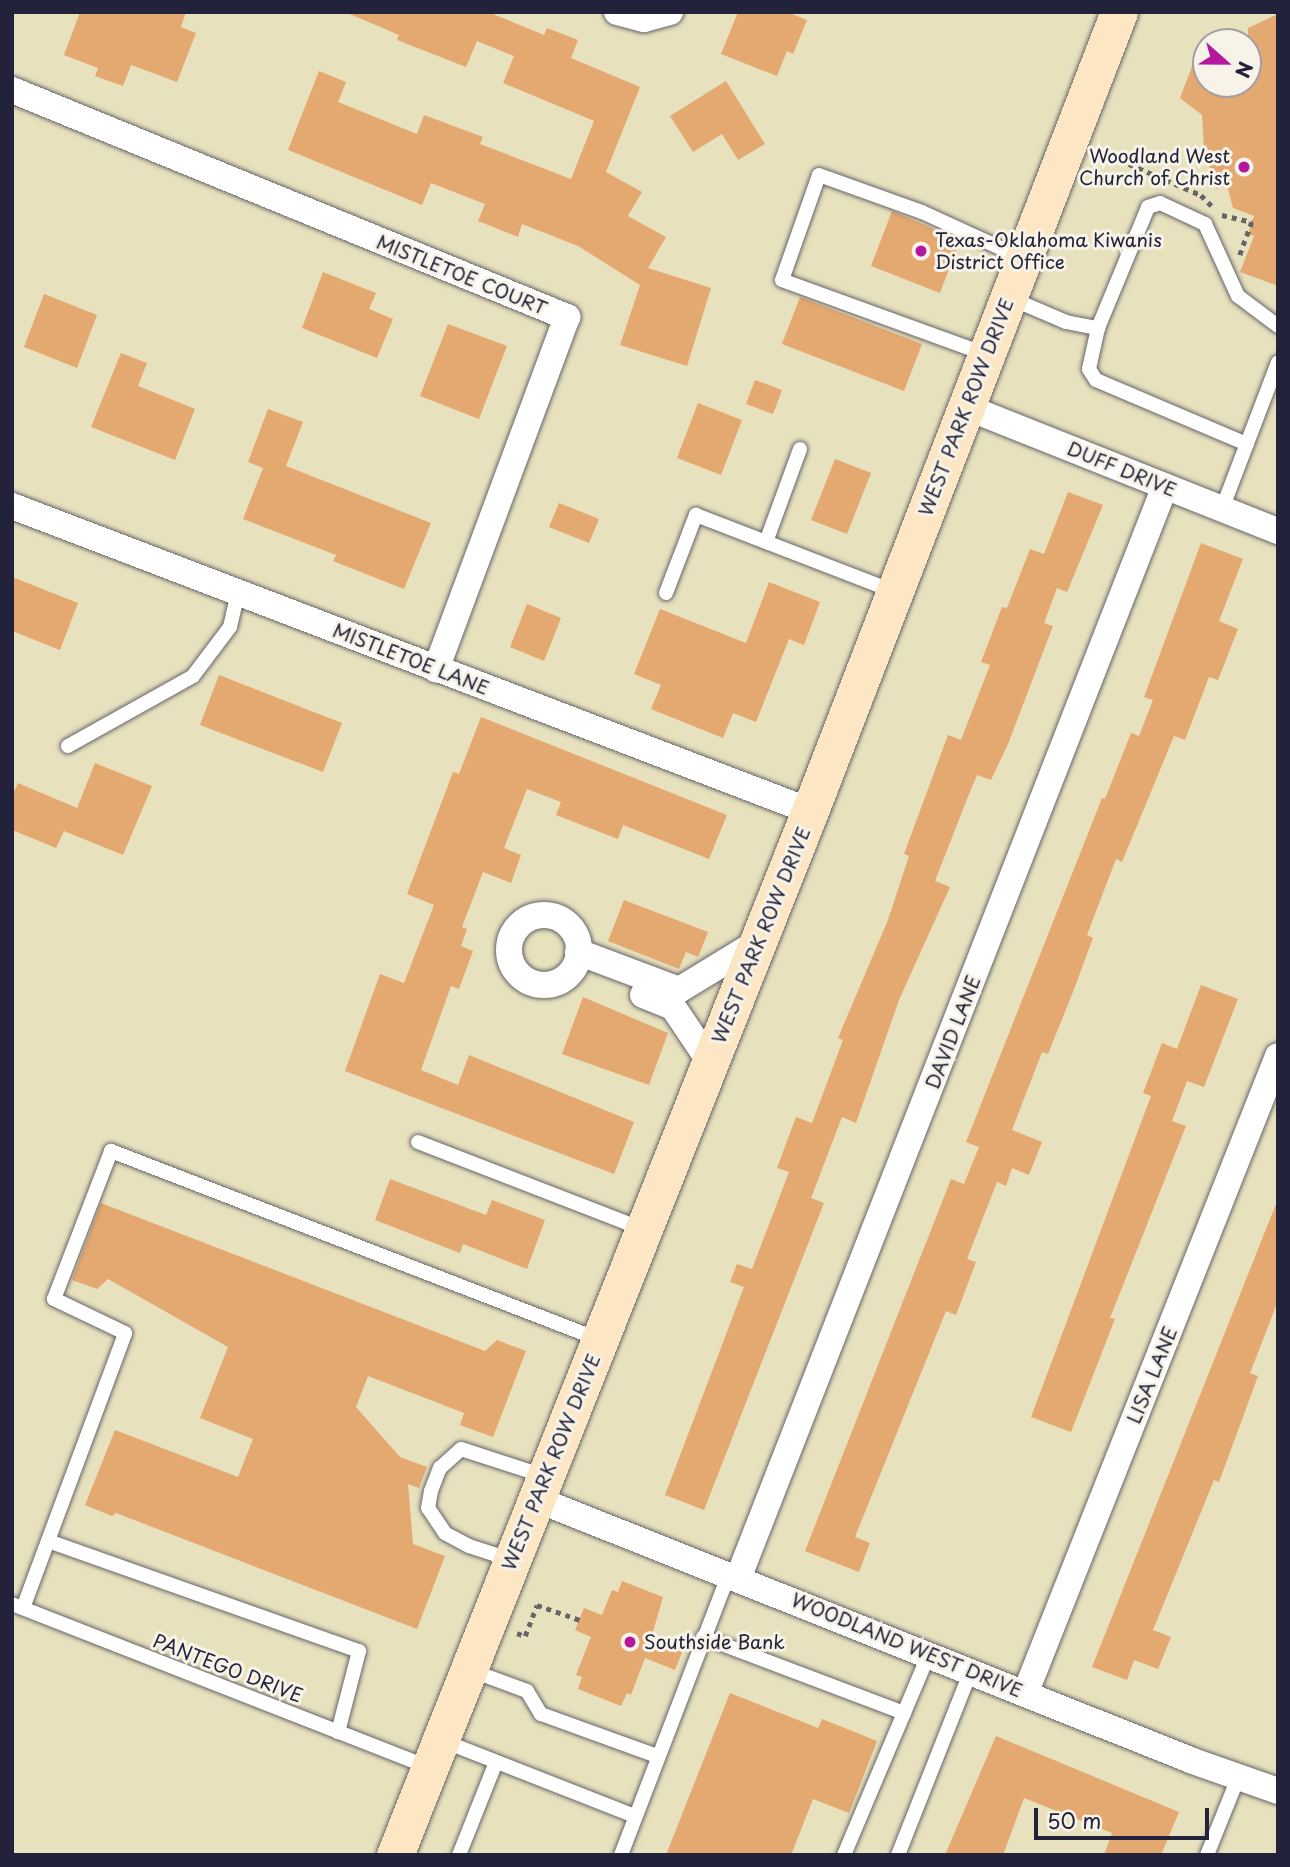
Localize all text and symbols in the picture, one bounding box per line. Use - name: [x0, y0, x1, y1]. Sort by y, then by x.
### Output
- north arrow: [1192, 28, 1262, 98]
- text: N: [1229, 58, 1261, 82]
- place label: Woodland West Church of Christ: [1079, 145, 1230, 189]
- marker: Woodland West Church of Christ: [1236, 159, 1252, 175]
- place label: Texas-Oklahoma Kiwanis District Office: [935, 229, 1162, 273]
- street label: MISTLETOE COURT: [373, 230, 551, 320]
- marker: Texas-Oklahoma Kiwanis District Office: [913, 243, 929, 259]
- street label: WEST PARK ROW DRIVE: [914, 294, 1018, 520]
- street label: DUFF DRIVE: [1064, 437, 1180, 501]
- street label: MISTLETOE LANE: [330, 619, 492, 699]
- street label: WEST PARK ROW DRIVE: [707, 823, 815, 1047]
- street label: DAVID LANE: [921, 972, 985, 1092]
- street label: LISA LANE: [1123, 1325, 1181, 1425]
- street label: WEST PARK ROW DRIVE: [497, 1350, 605, 1574]
- street label: WOODLAND WEST DRIVE: [789, 1589, 1025, 1701]
- street label: PANTEGO DRIVE: [149, 1629, 307, 1707]
- place label: Southside Bank: [644, 1631, 785, 1653]
- marker: Southside Bank: [622, 1634, 638, 1650]
- scale bar: [1038, 1794, 1213, 1838]
- text: 50 m: [1047, 1804, 1101, 1836]

